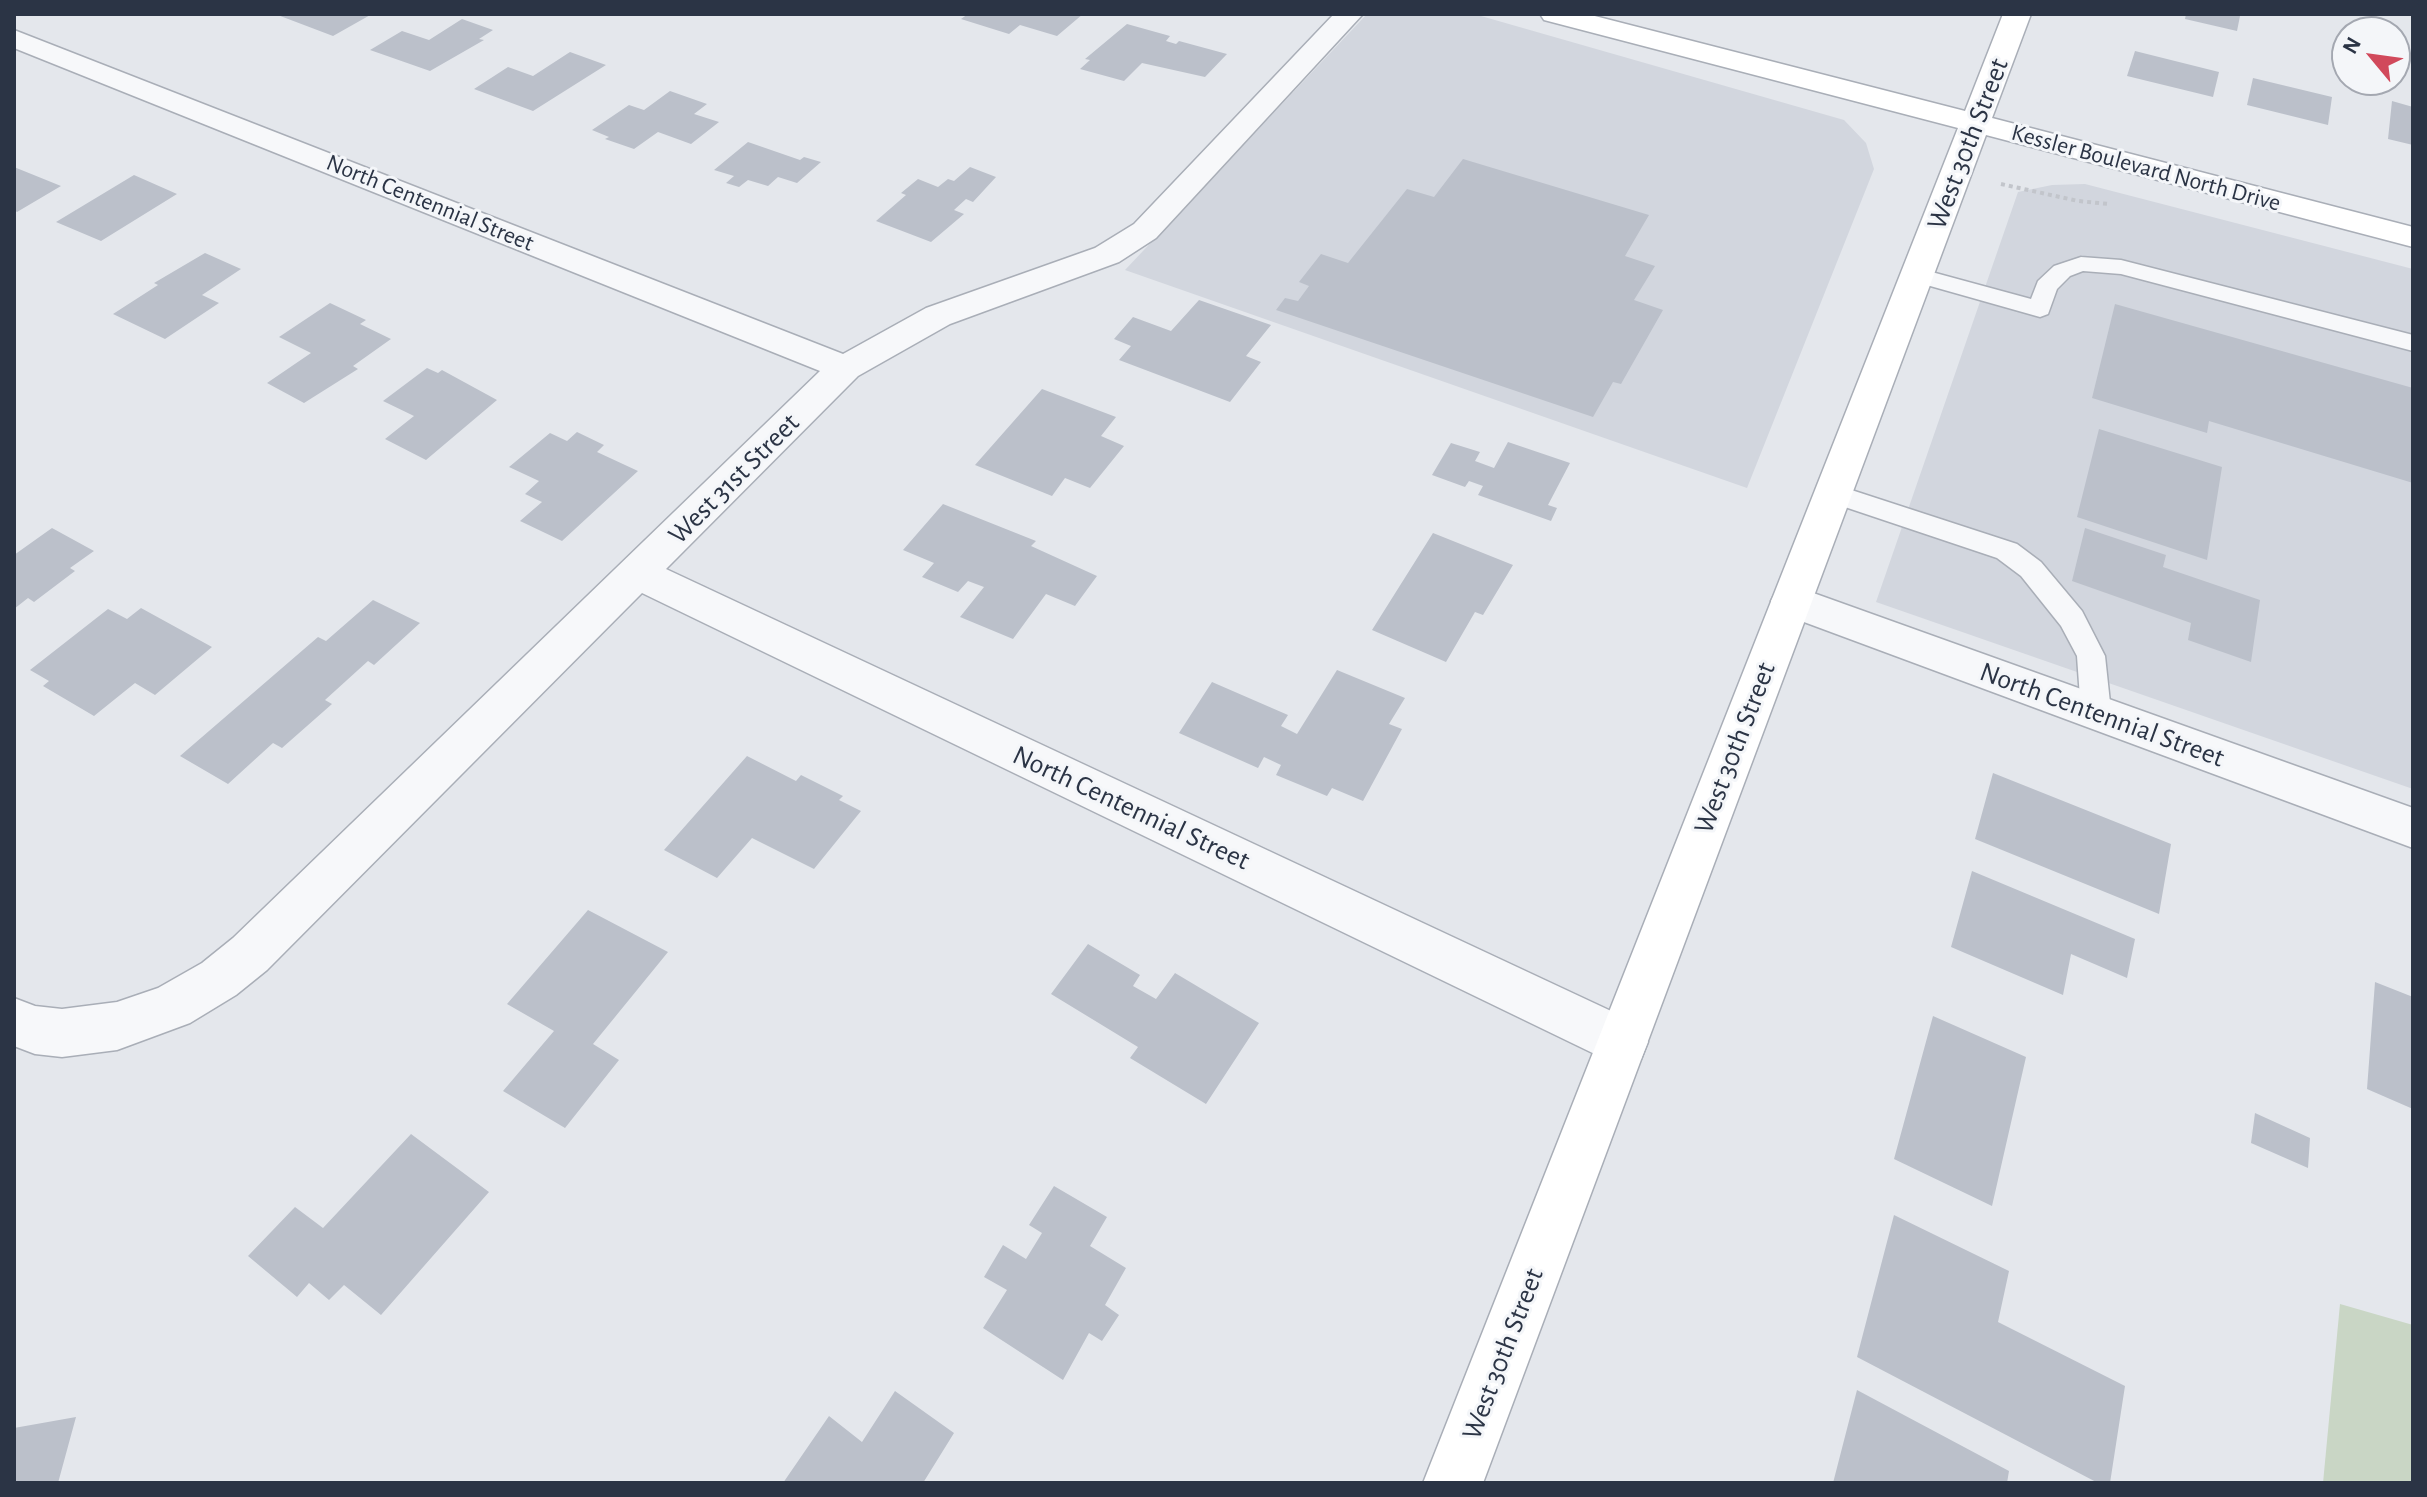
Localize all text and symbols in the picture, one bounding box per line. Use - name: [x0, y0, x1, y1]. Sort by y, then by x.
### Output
- north arrow: [2331, 16, 2411, 96]
- text: N: [2338, 33, 2365, 57]
- street label: West 30th Street: [1920, 54, 2016, 234]
- street label: Kessler Boulevard North Drive: [2008, 118, 2284, 218]
- street label: North Centennial Street: [322, 148, 538, 258]
- street label: West 31st Street: [661, 406, 807, 552]
- street label: North Centennial Street: [1975, 655, 2229, 775]
- street label: West 30th Street: [1687, 658, 1783, 838]
- street label: North Centennial Street: [1007, 738, 1255, 878]
- street label: West 30th Street: [1455, 1264, 1551, 1444]

